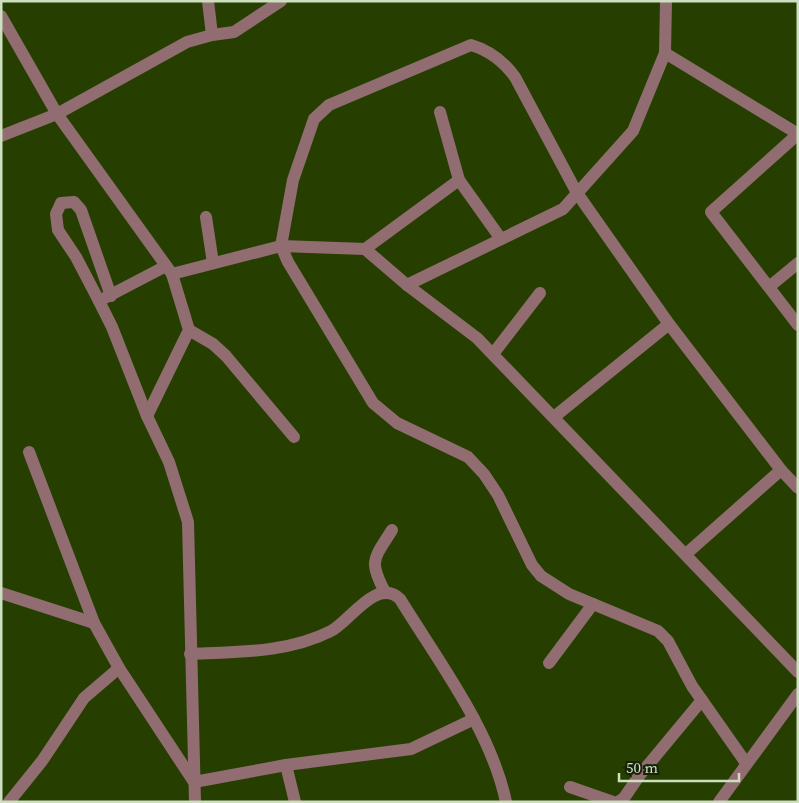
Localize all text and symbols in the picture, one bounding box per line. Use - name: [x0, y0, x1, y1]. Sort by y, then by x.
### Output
- scale bar: [619, 750, 739, 782]
- text: 50 m: [626, 757, 658, 778]

